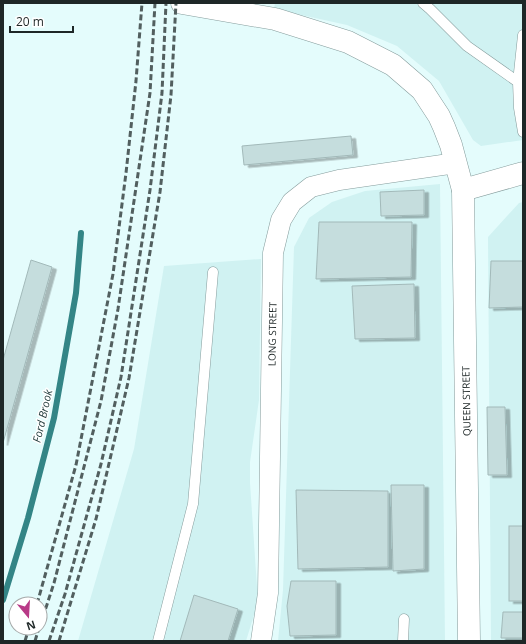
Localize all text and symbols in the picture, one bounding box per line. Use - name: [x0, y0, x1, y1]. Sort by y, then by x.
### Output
- scale bar: [10, 8, 73, 34]
- text: 20 m: [16, 13, 44, 30]
- street label: LONG STREET: [264, 301, 280, 366]
- street label: QUEEN STREET: [458, 365, 474, 436]
- water label: Ford Brook: [29, 388, 55, 444]
- north arrow: [8, 596, 48, 636]
- text: N: [25, 617, 38, 635]

